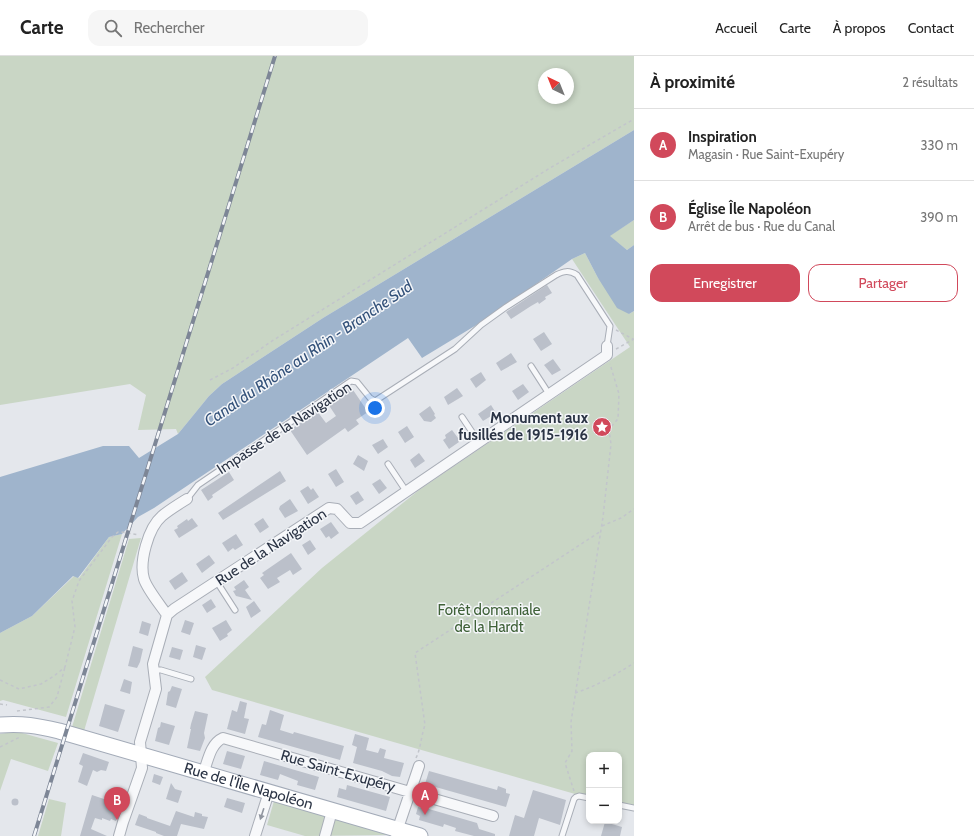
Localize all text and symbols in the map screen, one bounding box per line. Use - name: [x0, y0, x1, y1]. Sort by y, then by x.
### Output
- search box: [88, 10, 368, 46]
- text: Carte: [20, 16, 64, 39]
- icon: search: [102, 17, 124, 39]
- text: Rechercher: [134, 19, 205, 37]
- text: Accueil: [715, 19, 757, 37]
- text: Carte: [779, 19, 811, 37]
- text: À propos: [833, 19, 886, 37]
- text: Contact: [908, 19, 954, 37]
- north arrow: [538, 68, 574, 104]
- text: À proximité: [650, 72, 735, 92]
- text: 2 résultats: [902, 74, 958, 90]
- text: Inspiration: [688, 128, 757, 146]
- text: A: [659, 137, 667, 153]
- text: 330 m: [921, 137, 958, 153]
- text: Magasin · Rue Saint-Exupéry: [688, 146, 844, 162]
- text: Église Île Napoléon: [688, 200, 811, 218]
- text: B: [659, 209, 667, 225]
- text: 390 m: [920, 209, 958, 225]
- text: Arrêt de bus · Rue du Canal: [688, 218, 835, 234]
- button: Enregistrer: [650, 264, 800, 302]
- button: Partager: [808, 264, 958, 302]
- water label: Canal du Rhône au Rhin - Branche Sud: [201, 276, 417, 430]
- street label: Impasse de la Navigation: [213, 378, 355, 478]
- your location: [365, 398, 385, 418]
- place label: Monument aux fusillés de 1915-1916: [458, 409, 589, 444]
- place icon: Monument aux fusillés de 1915-1916: [591, 416, 613, 438]
- street label: Rue de la Navigation: [212, 504, 330, 590]
- park label: Forêt domaniale de la Hardt: [438, 601, 541, 636]
- street label: Rue Saint-Exupéry: [279, 746, 398, 796]
- map controls: [586, 752, 622, 824]
- button: +: [586, 752, 622, 788]
- street label: Rue de l'Île Napoléon: [182, 759, 315, 813]
- pin: A: [412, 782, 438, 815]
- pin: B: [104, 787, 130, 820]
- button: −: [586, 788, 622, 824]
- one-way arrow: [259, 809, 265, 821]

